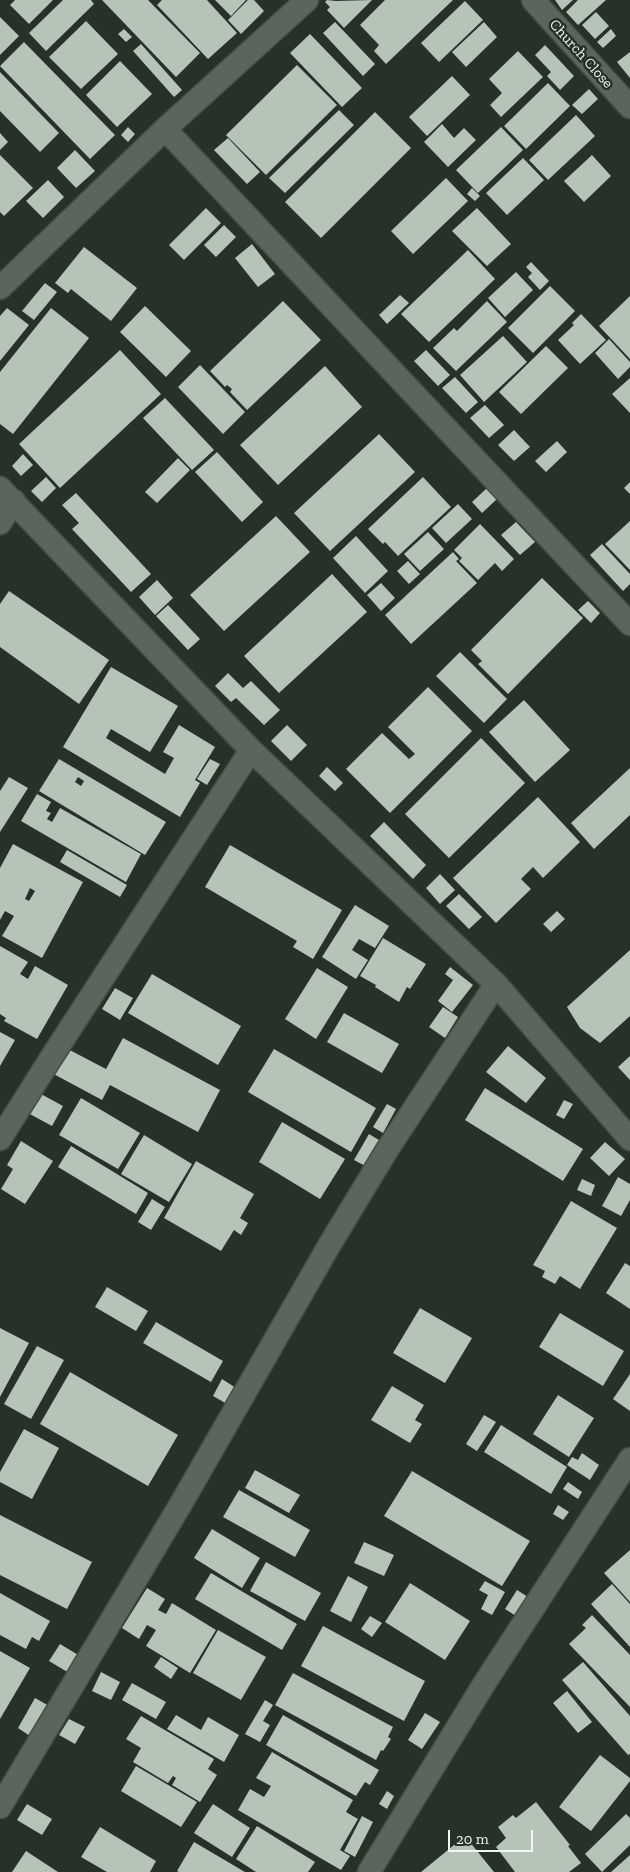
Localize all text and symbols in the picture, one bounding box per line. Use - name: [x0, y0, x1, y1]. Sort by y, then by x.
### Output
- street label: Church Close: [545, 16, 617, 92]
- scale bar: [450, 1820, 535, 1852]
- text: 20 m: [456, 1830, 489, 1848]

